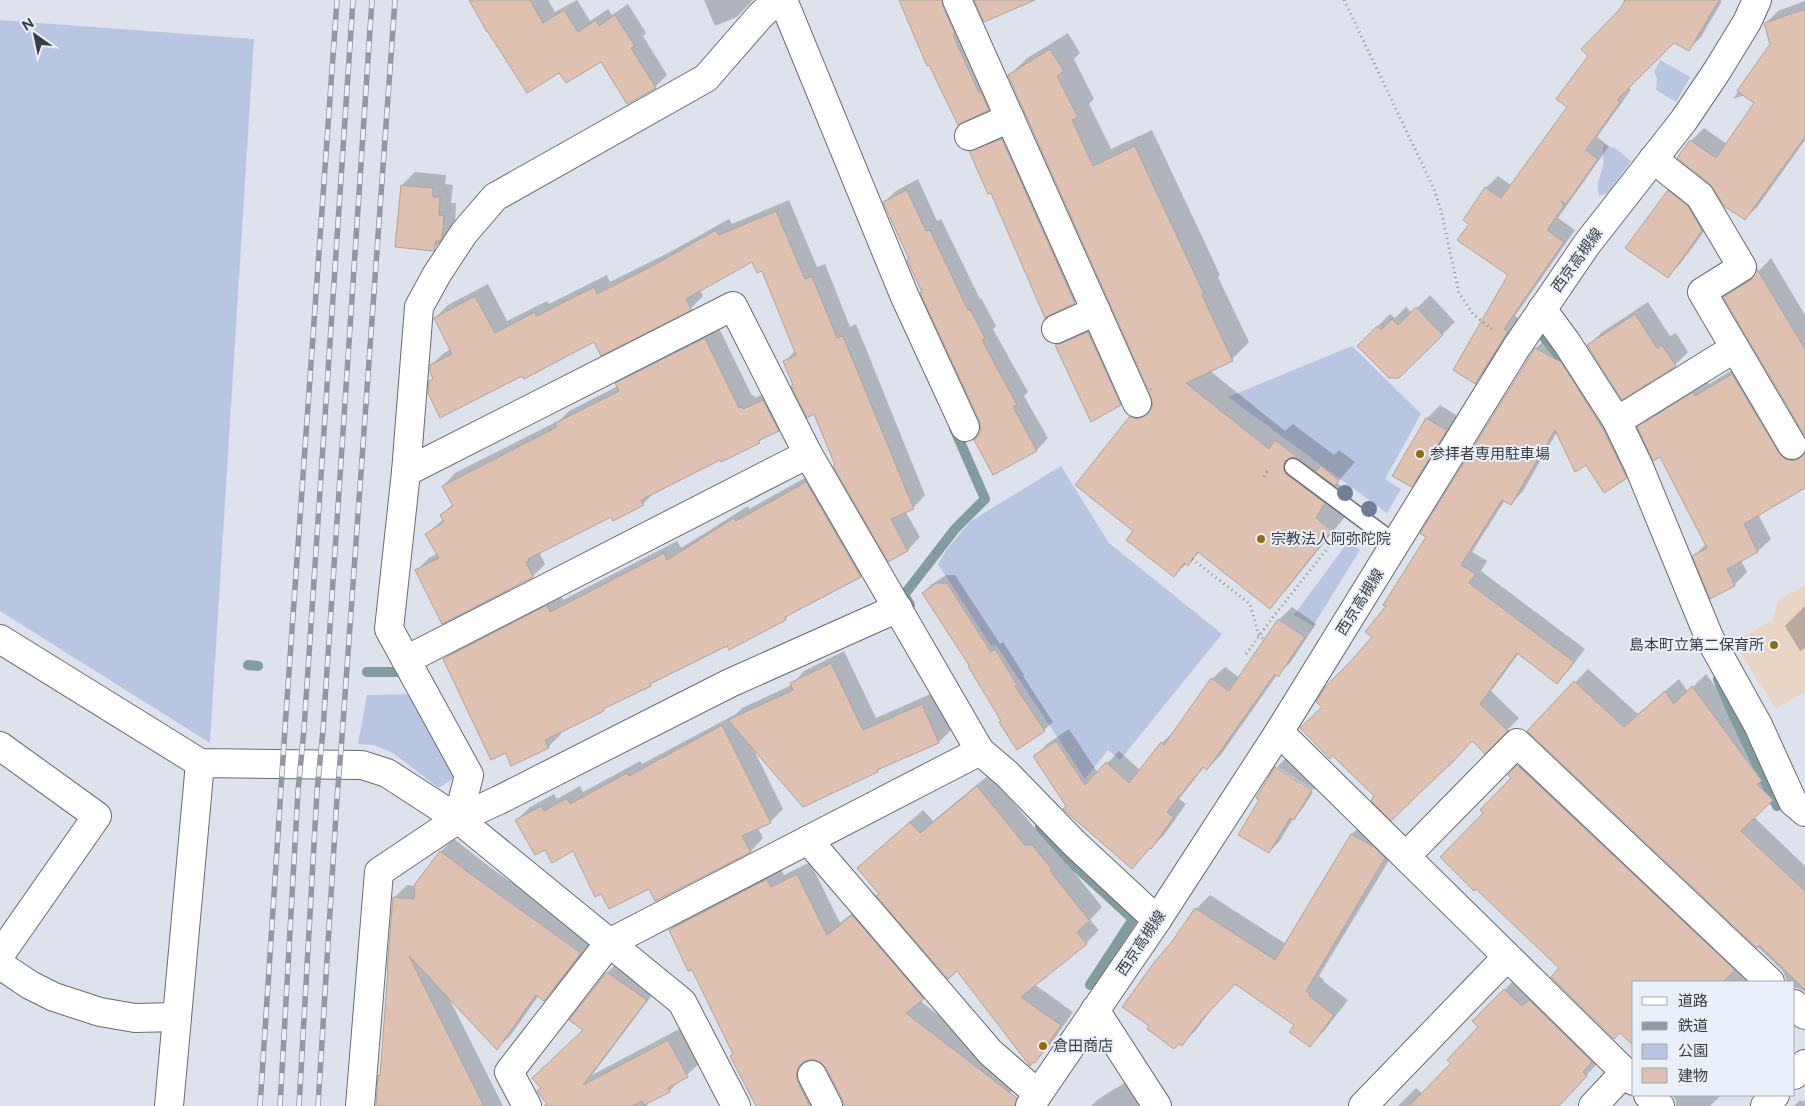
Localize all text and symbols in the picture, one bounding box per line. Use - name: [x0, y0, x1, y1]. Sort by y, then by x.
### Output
- north arrow: [10, 10, 60, 60]
- text: N: [19, 14, 37, 35]
- street label: 西京高槻線: [1548, 224, 1606, 296]
- place label: 参拝者専用駐車場: [1430, 445, 1550, 463]
- marker: 参拝者専用駐車場: [1414, 448, 1426, 460]
- place label: 宗教法人阿弥陀院: [1271, 530, 1391, 548]
- marker: 宗教法人阿弥陀院: [1255, 533, 1267, 545]
- street label: 西京高槻線: [1332, 565, 1388, 639]
- place label: 島本町立第二保育所: [1629, 636, 1764, 654]
- marker: 島本町立第二保育所: [1768, 639, 1780, 651]
- street label: 西京高槻線: [1113, 907, 1169, 979]
- legend: [1632, 981, 1795, 1096]
- text: 道路: [1678, 992, 1708, 1010]
- text: 鉄道: [1678, 1017, 1708, 1035]
- place label: 倉田商店: [1053, 1037, 1113, 1055]
- marker: 倉田商店: [1037, 1040, 1049, 1052]
- text: 公園: [1678, 1042, 1708, 1060]
- text: 建物: [1678, 1067, 1708, 1085]

